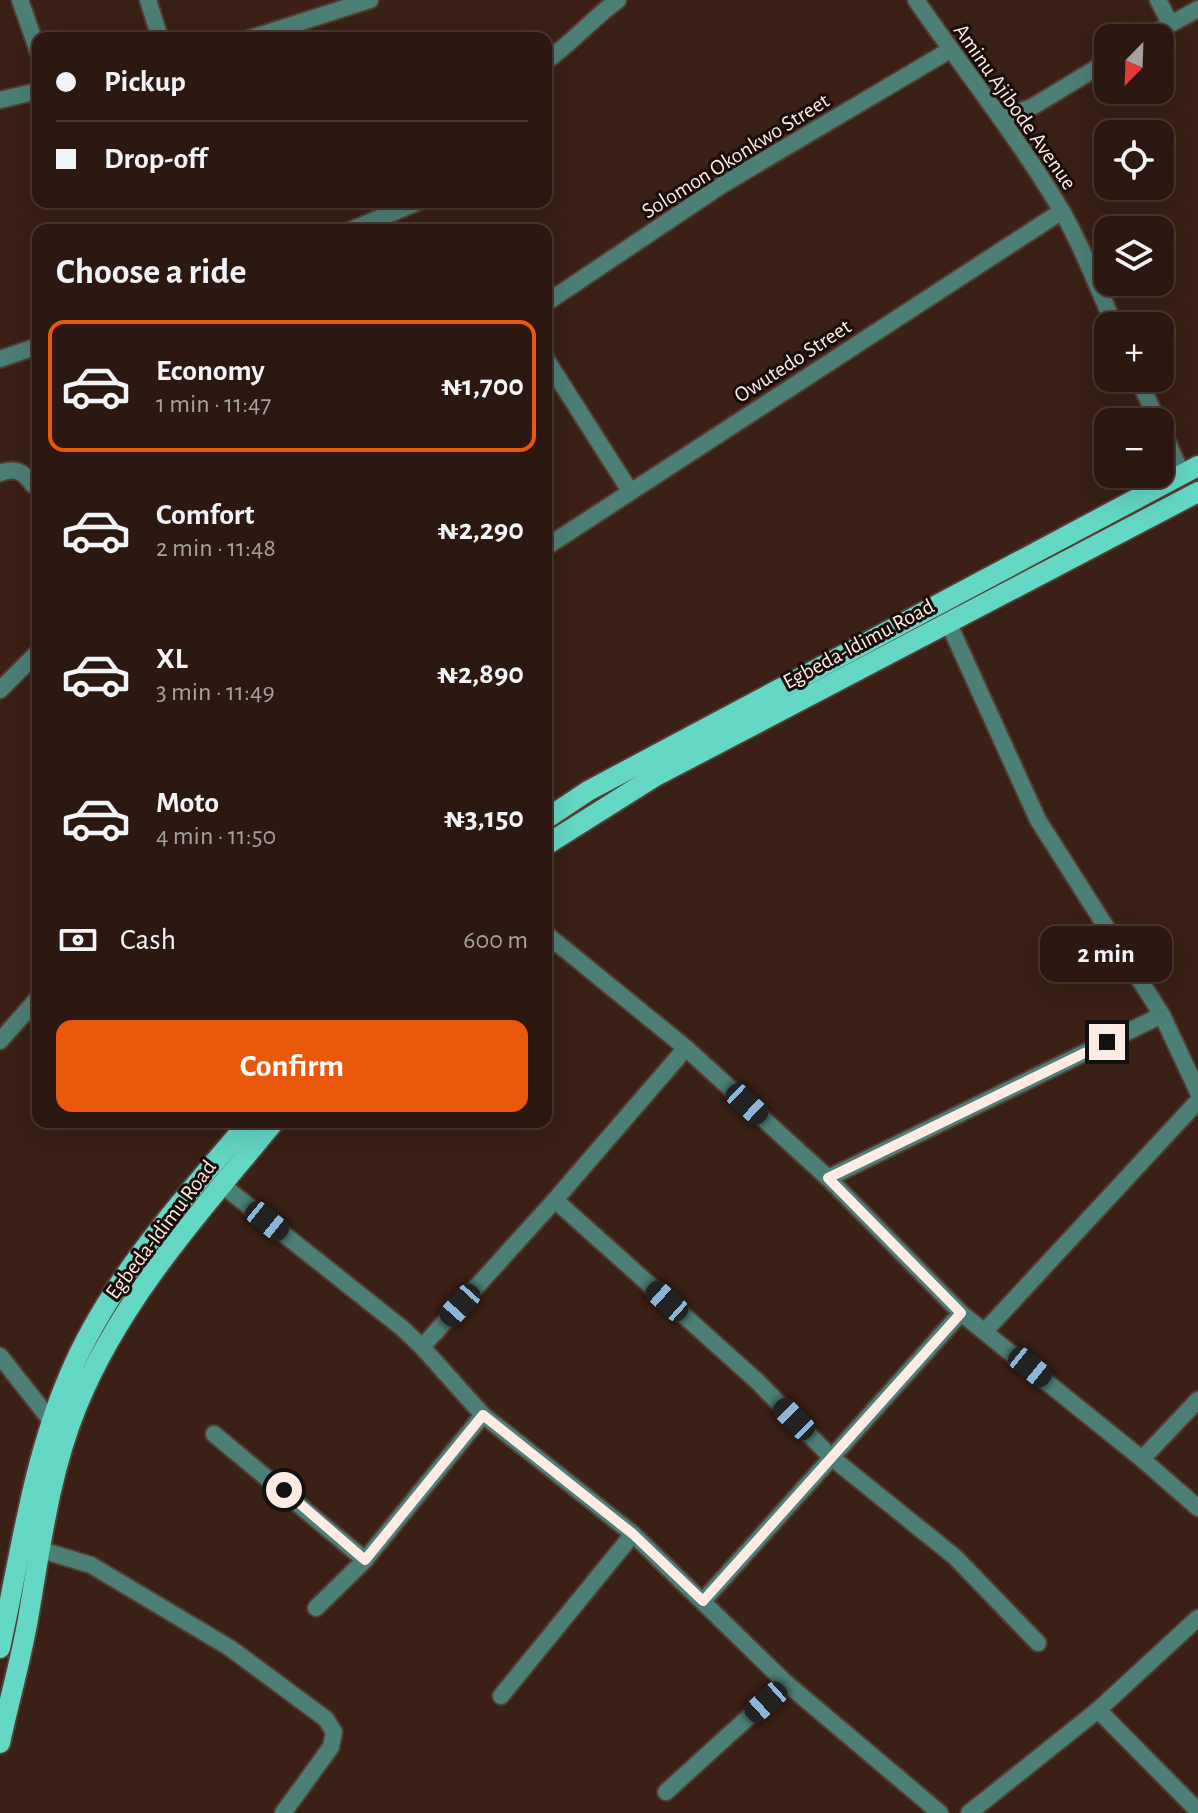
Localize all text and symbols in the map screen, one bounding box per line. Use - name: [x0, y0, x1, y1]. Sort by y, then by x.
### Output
- street label: Aminu Ajibode Avenue: [950, 20, 1081, 194]
- north arrow: [1094, 24, 1174, 104]
- map controls: [1094, 24, 1174, 488]
- text: Pickup: [104, 67, 186, 97]
- street label: Solomon Okonkwo Street: [638, 89, 833, 222]
- button: locate: [1094, 120, 1174, 200]
- text: Drop-off: [104, 144, 207, 174]
- button: layers: [1094, 216, 1174, 296]
- text: Choose a ride: [56, 254, 246, 290]
- button: +: [1094, 312, 1174, 392]
- street label: Owutedo Street: [730, 315, 855, 407]
- icon: car: [60, 350, 132, 422]
- text: Economy: [156, 356, 265, 386]
- text: ₦1,700: [441, 371, 524, 401]
- text: 1 min · 11:47: [156, 391, 271, 417]
- button: −: [1094, 408, 1174, 488]
- icon: car: [60, 494, 132, 566]
- text: Comfort: [156, 500, 255, 530]
- text: ₦2,290: [438, 515, 524, 545]
- text: 2 min · 11:48: [156, 535, 276, 561]
- street label: Egbeda-Idimu Road: [779, 595, 938, 693]
- icon: car: [60, 638, 132, 710]
- text: XL: [156, 644, 188, 674]
- text: ₦2,890: [437, 659, 524, 689]
- text: 3 min · 11:49: [156, 679, 275, 705]
- icon: car: [60, 782, 132, 854]
- text: Moto: [156, 788, 219, 818]
- text: ₦3,150: [444, 803, 524, 833]
- text: 4 min · 11:50: [156, 823, 276, 849]
- icon: cash: [56, 918, 100, 962]
- text: Cash: [120, 925, 176, 955]
- callout: 2 min: [1041, 926, 1173, 982]
- text: 600 m: [463, 927, 528, 953]
- text: 2 min: [1077, 941, 1135, 967]
- button: Confirm: [56, 1020, 528, 1112]
- route end: [1089, 1024, 1125, 1060]
- car: [721, 1079, 773, 1129]
- street label: Egbeda-Idimu Road: [101, 1156, 220, 1303]
- car: [241, 1197, 293, 1245]
- car: [641, 1276, 693, 1326]
- car: [435, 1279, 485, 1331]
- car: [1004, 1343, 1056, 1391]
- car: [769, 1394, 819, 1444]
- route start: [266, 1472, 302, 1508]
- car: [740, 1677, 792, 1727]

